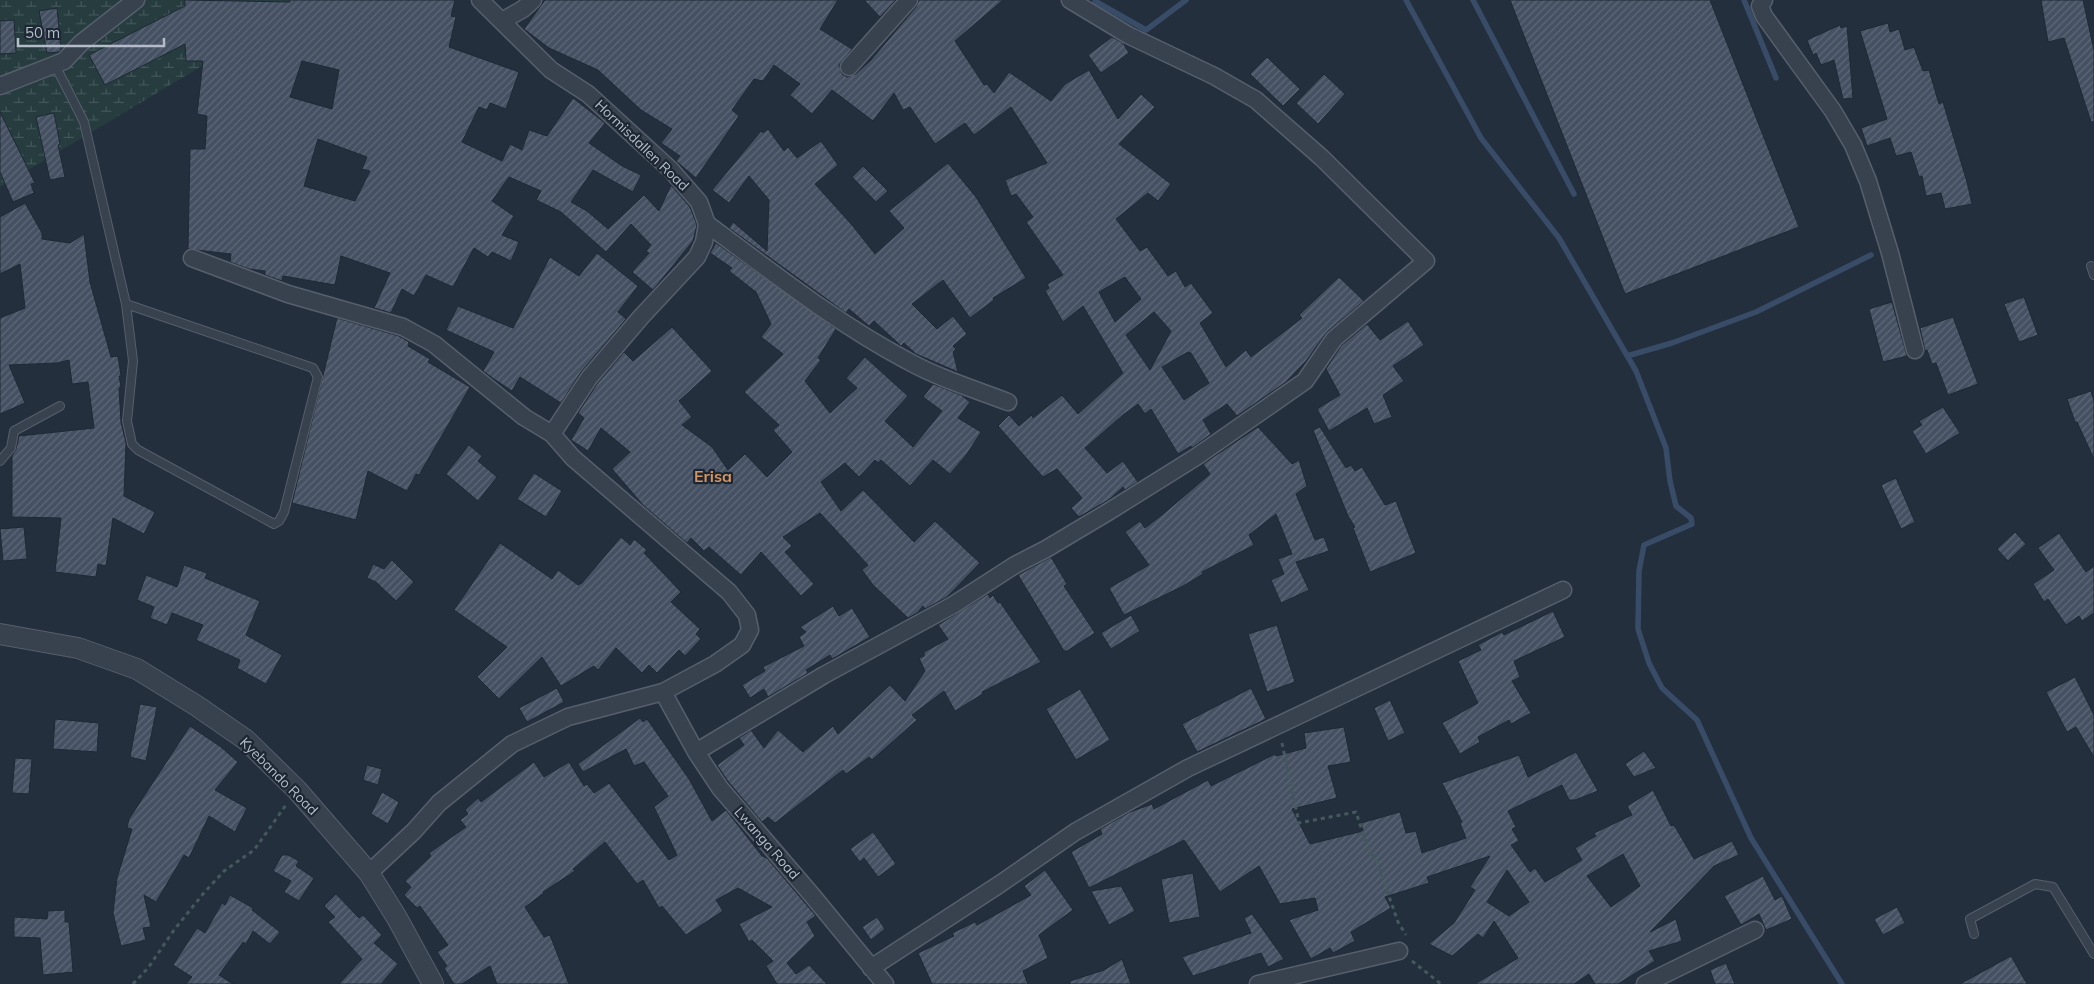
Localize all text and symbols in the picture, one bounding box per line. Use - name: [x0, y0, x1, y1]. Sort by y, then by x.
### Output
- scale bar: [18, 15, 164, 47]
- text: 50 m: [25, 23, 60, 42]
- street label: Hormisdallen Road: [591, 96, 693, 194]
- district label: Erisa: [694, 466, 732, 486]
- street label: Kyebando Road: [236, 733, 322, 819]
- street label: Lwanga Road: [731, 803, 803, 883]

